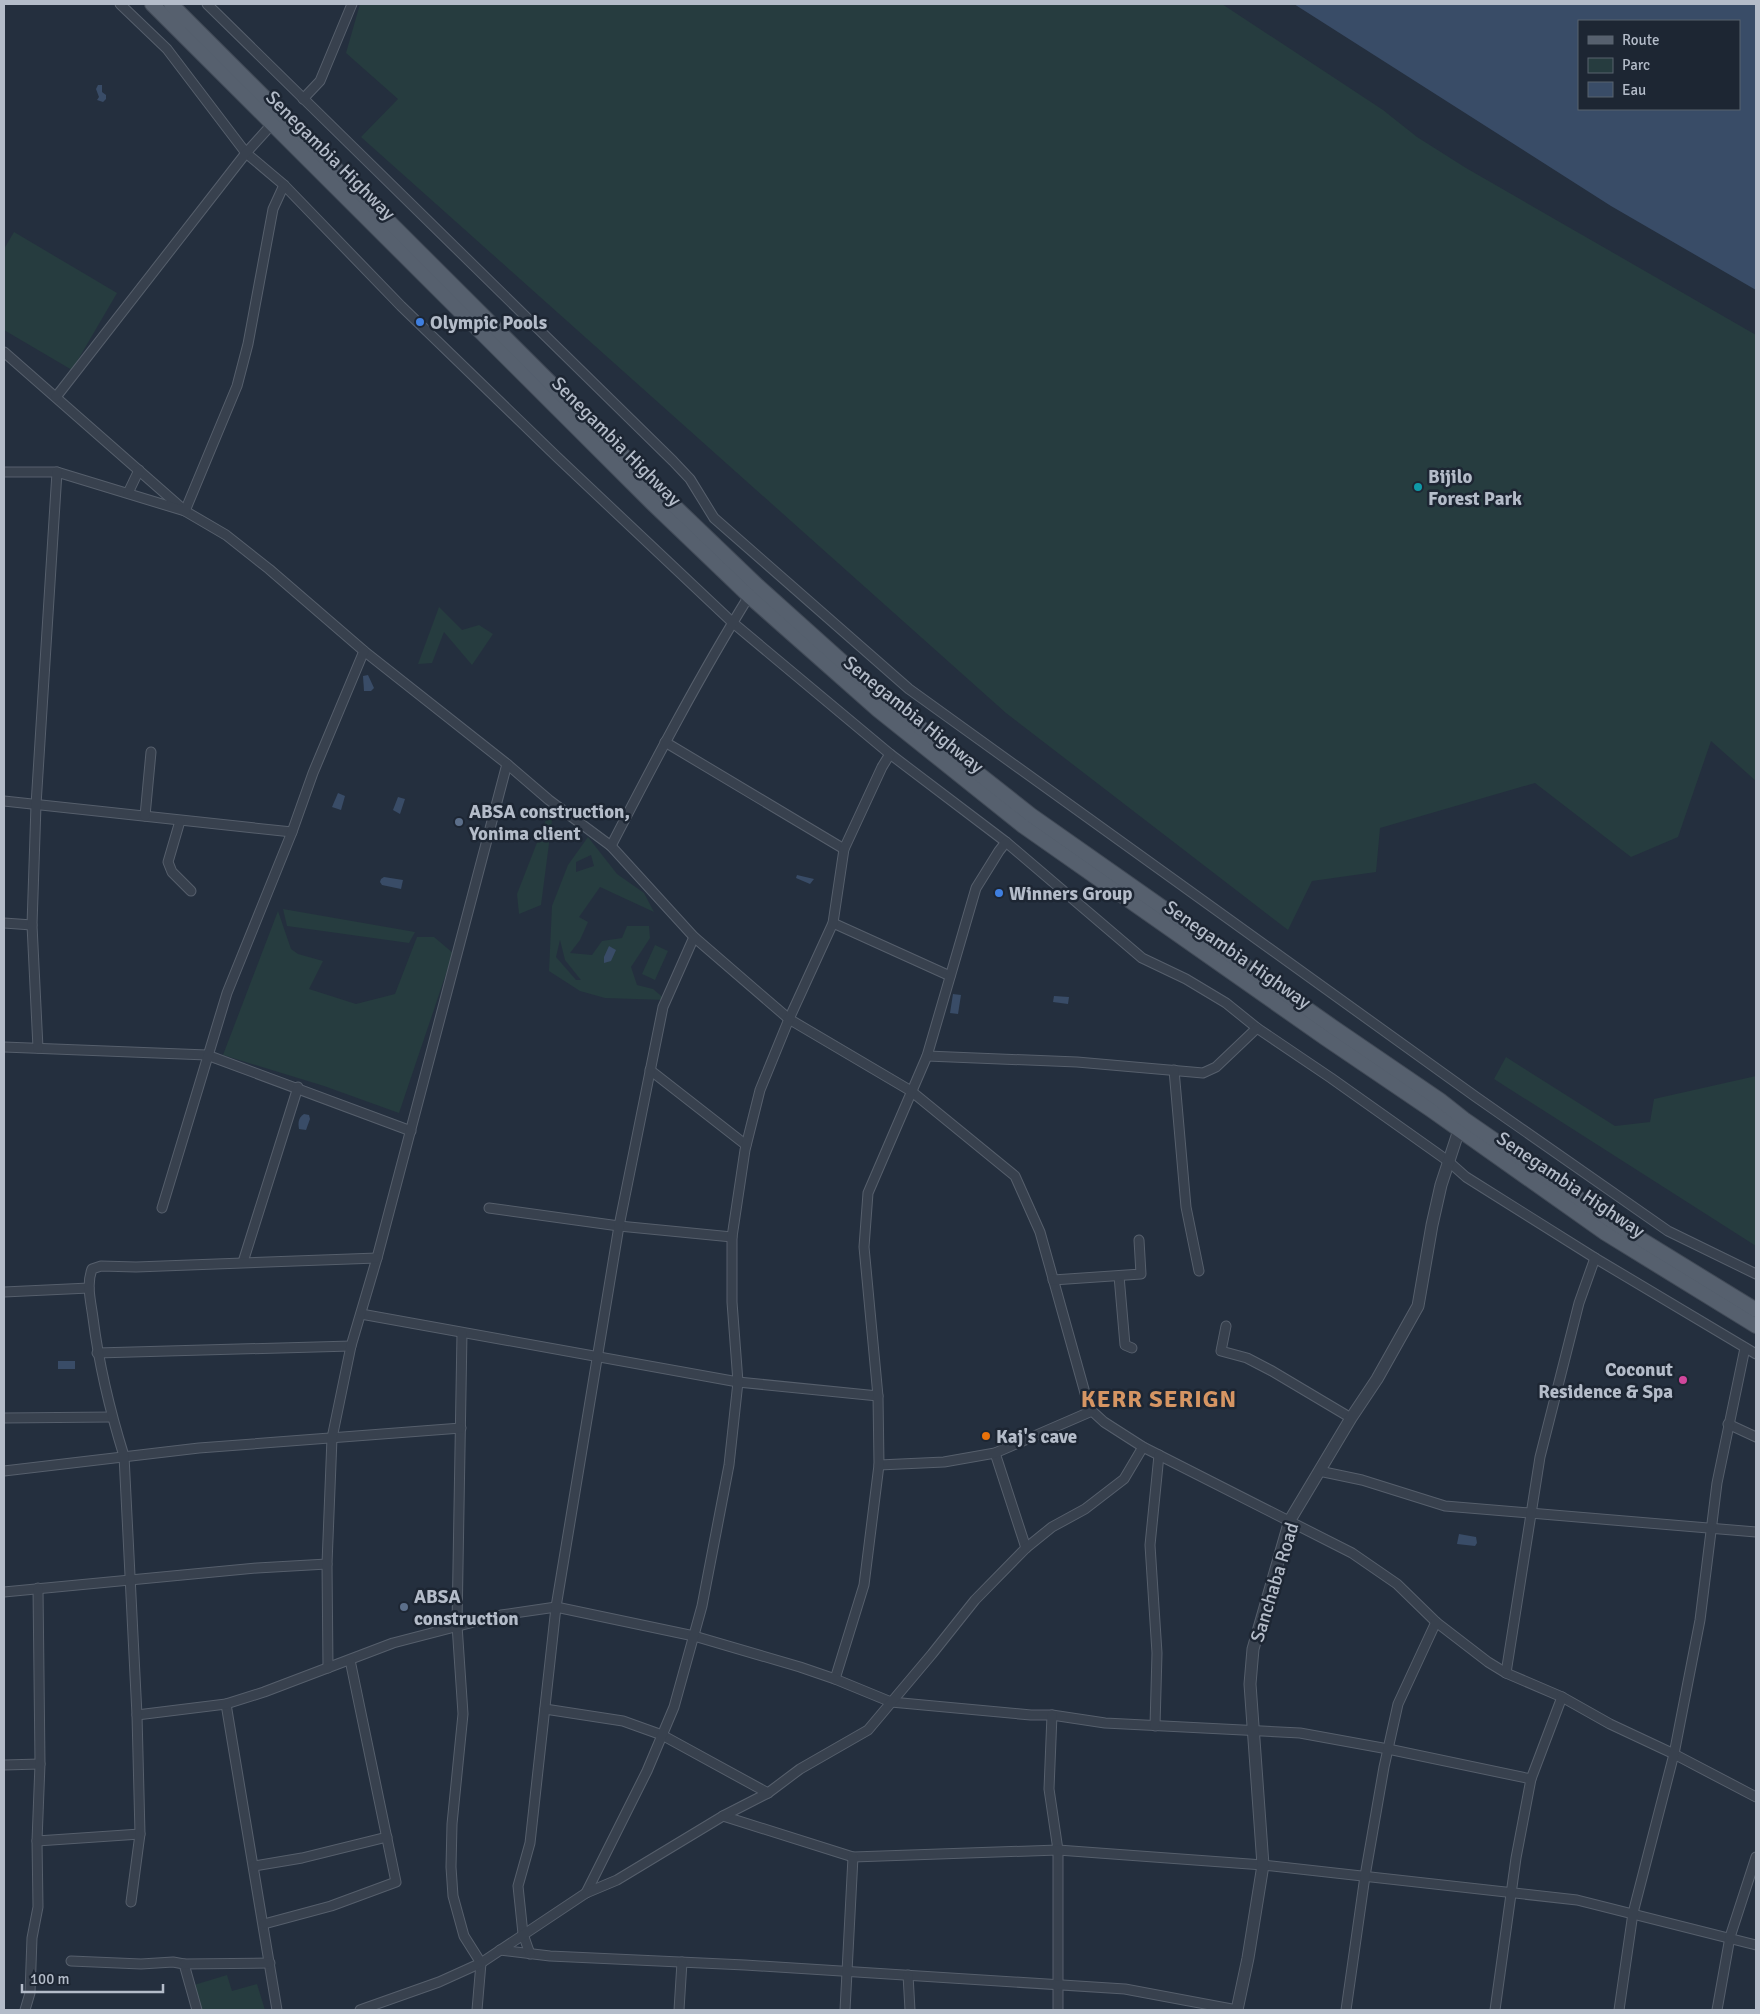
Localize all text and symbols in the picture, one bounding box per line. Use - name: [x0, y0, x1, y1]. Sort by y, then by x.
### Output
- legend: [1578, 20, 1740, 110]
- text: Route: [1622, 31, 1659, 49]
- text: Parc: [1622, 56, 1650, 74]
- text: Eau: [1622, 81, 1646, 99]
- street label: Senegambia Highway: [260, 86, 400, 226]
- place label: Olympic Pools: [430, 311, 547, 335]
- marker: Olympic Pools: [414, 316, 426, 328]
- street label: Senegambia Highway: [546, 372, 686, 512]
- place label: Bijilo Forest Park: [1428, 465, 1522, 511]
- marker: Bijilo Forest Park: [1412, 481, 1424, 493]
- street label: Senegambia Highway: [838, 651, 988, 779]
- place label: ABSA construction, Yonima client: [468, 800, 630, 846]
- marker: ABSA construction, Yonima client: [453, 816, 465, 828]
- place label: Winners Group: [1009, 882, 1132, 906]
- marker: Winners Group: [993, 887, 1005, 899]
- street label: Senegambia Highway: [1159, 895, 1316, 1014]
- street label: Senegambia Highway: [1492, 1126, 1649, 1243]
- place label: Coconut Residence & Spa: [1538, 1358, 1673, 1404]
- marker: Coconut Residence & Spa: [1677, 1374, 1689, 1386]
- district label: KERR SERIGN: [1081, 1384, 1237, 1414]
- place label: Kaj's cave: [996, 1425, 1077, 1449]
- marker: Kaj's cave: [980, 1430, 992, 1442]
- street label: Sanchaba Road: [1245, 1519, 1305, 1645]
- place label: ABSA construction: [414, 1585, 519, 1631]
- marker: ABSA construction: [398, 1601, 410, 1613]
- scale bar: [22, 1962, 164, 1994]
- text: 100 m: [30, 1970, 70, 1988]

